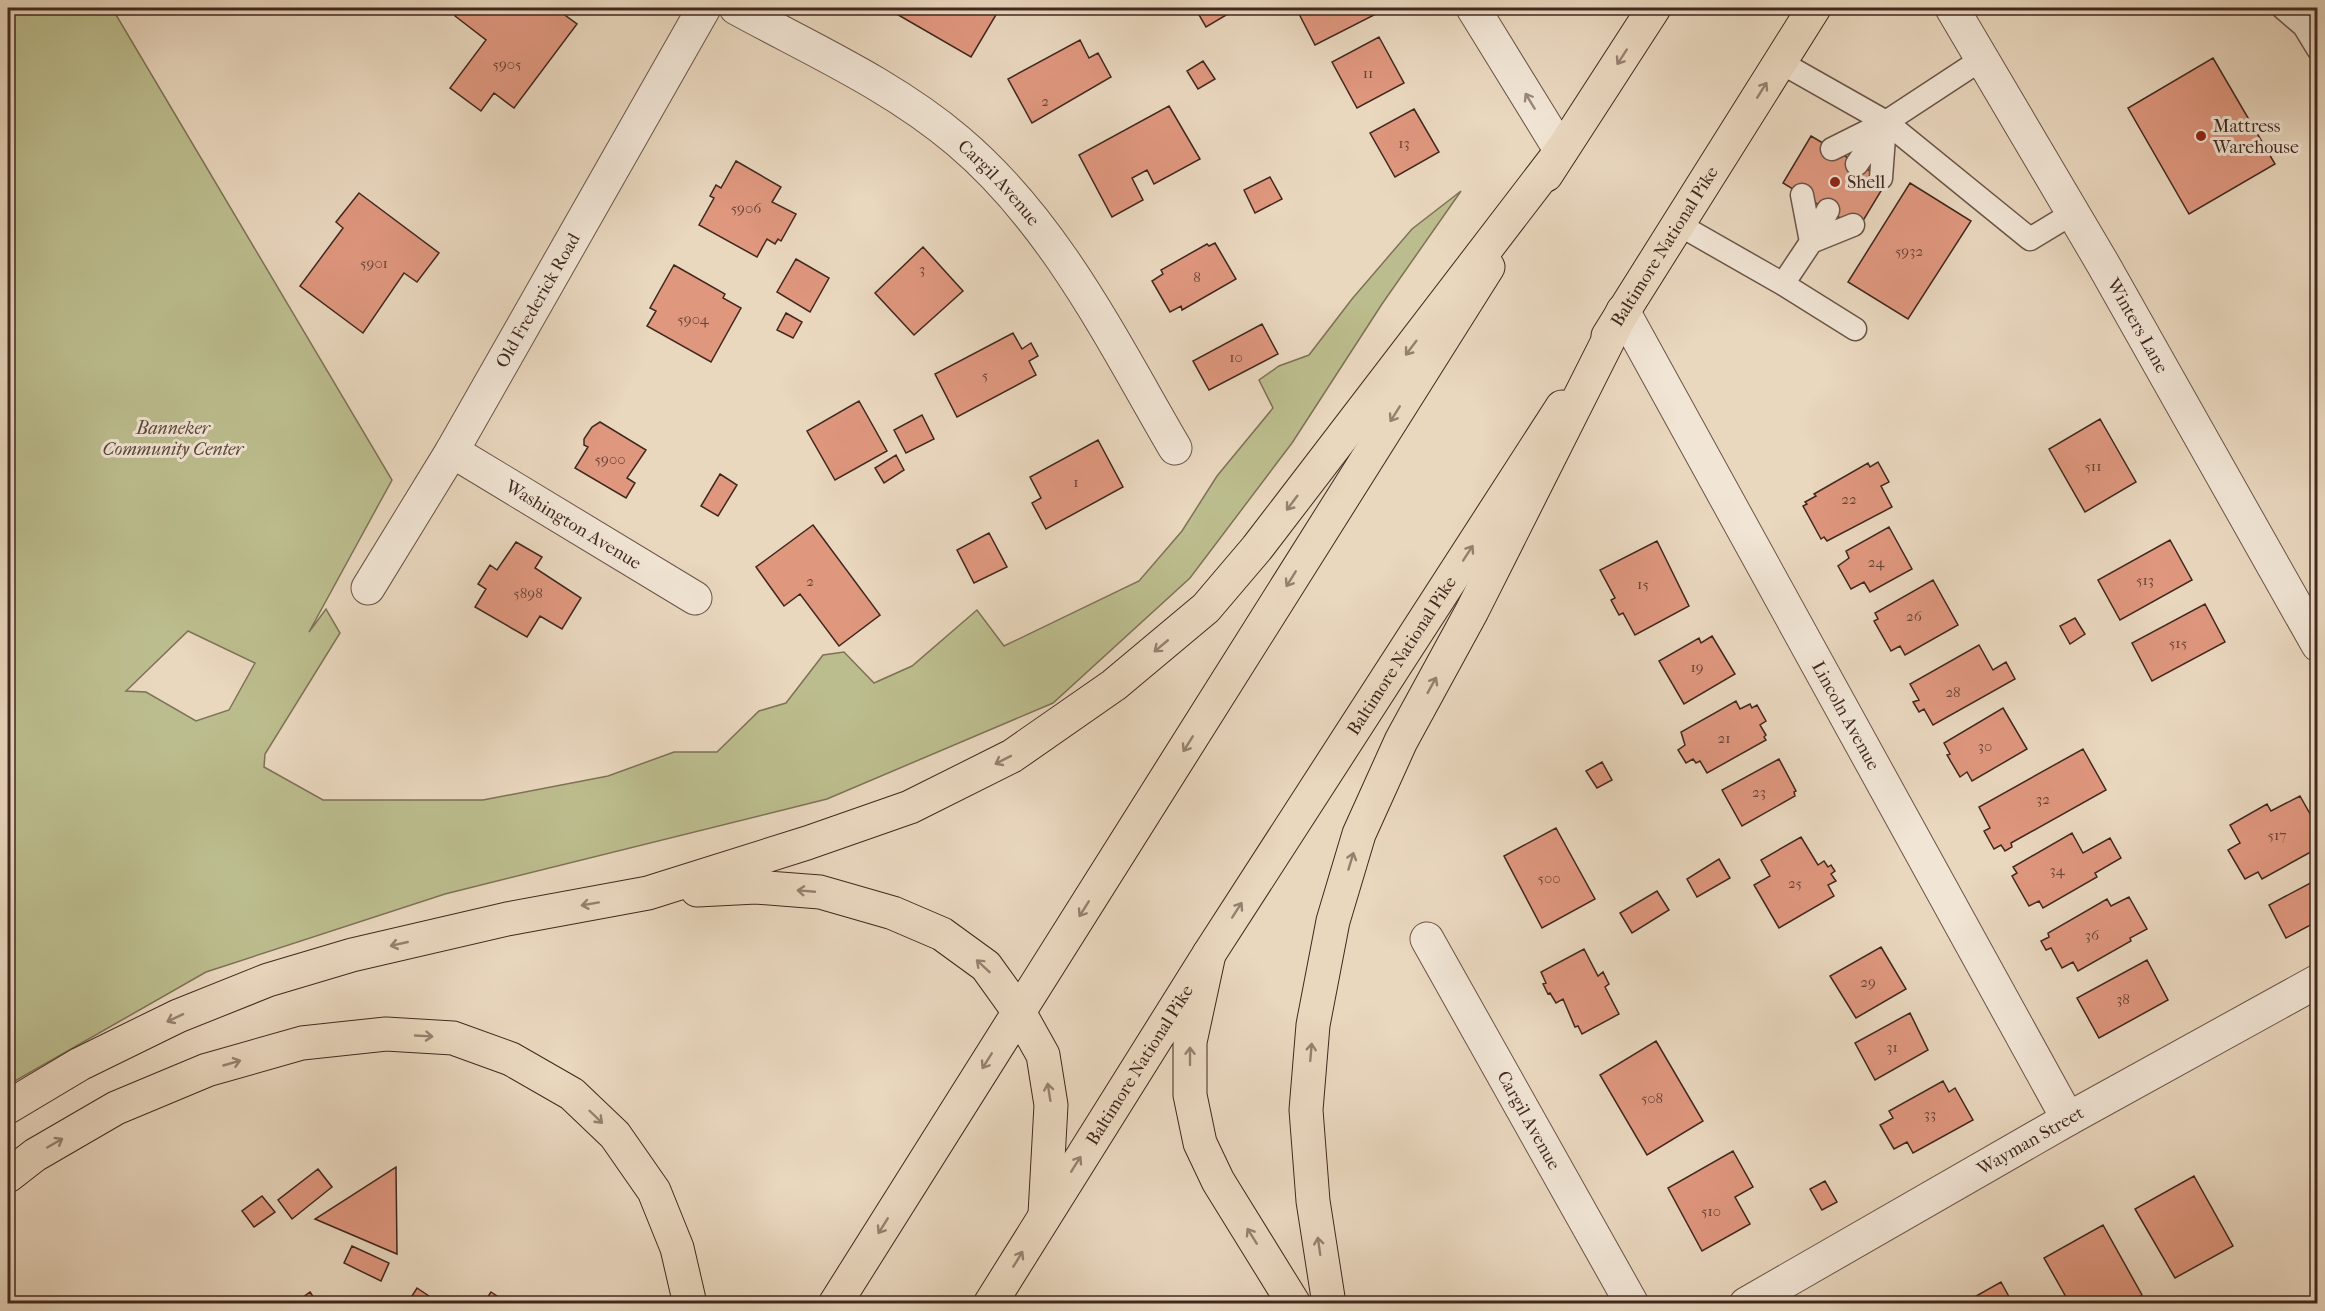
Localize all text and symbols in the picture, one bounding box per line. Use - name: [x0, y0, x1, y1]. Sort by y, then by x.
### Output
- one-way arrow: [1616, 48, 1629, 65]
- house number: 5905: [492, 55, 522, 73]
- house number: 11: [1363, 64, 1373, 82]
- one-way arrow: [1756, 82, 1768, 99]
- house number: 2: [1041, 92, 1049, 110]
- one-way arrow: [1524, 93, 1536, 110]
- place label: Mattress Warehouse: [2212, 116, 2299, 158]
- marker: Mattress Warehouse: [2194, 129, 2208, 143]
- house number: 13: [1398, 134, 1410, 152]
- street label: Cargil Avenue: [954, 135, 1044, 230]
- street label: Baltimore National Pike: [1606, 162, 1722, 330]
- place label: Shell: [1847, 172, 1885, 193]
- marker: Shell: [1828, 175, 1842, 189]
- house number: 5906: [731, 199, 762, 217]
- street label: Old Frederick Road: [491, 229, 584, 371]
- house number: 5932: [1895, 242, 1923, 260]
- house number: 5901: [360, 254, 388, 272]
- house number: 3: [919, 260, 925, 278]
- house number: 8: [1193, 268, 1201, 286]
- street label: Winters Lane: [2102, 274, 2173, 377]
- house number: 5904: [677, 310, 710, 328]
- one-way arrow: [1404, 339, 1417, 355]
- house number: 10: [1229, 348, 1243, 366]
- house number: 5: [982, 366, 988, 384]
- one-way arrow: [1389, 405, 1401, 422]
- park label: Banneker Community Center: [103, 418, 245, 460]
- house number: 5900: [595, 450, 625, 468]
- house number: 511: [2084, 457, 2102, 475]
- house number: 1: [1073, 473, 1079, 491]
- street label: Washington Avenue: [501, 475, 645, 574]
- house number: 22: [1841, 490, 1857, 508]
- one-way arrow: [1286, 494, 1299, 510]
- one-way arrow: [1461, 544, 1474, 561]
- house number: 24: [1868, 553, 1885, 571]
- one-way arrow: [1285, 570, 1297, 587]
- house number: 513: [2136, 571, 2154, 589]
- house number: 2: [806, 572, 814, 590]
- street label: Baltimore National Pike: [1343, 572, 1461, 739]
- house number: 15: [1637, 575, 1649, 593]
- house number: 5898: [513, 584, 543, 602]
- house number: 26: [1906, 607, 1923, 625]
- house number: 515: [2169, 634, 2187, 652]
- one-way arrow: [1153, 639, 1169, 652]
- house number: 19: [1690, 658, 1704, 676]
- street label: Lincoln Avenue: [1808, 658, 1884, 774]
- one-way arrow: [1427, 676, 1438, 694]
- house number: 28: [1945, 683, 1961, 701]
- house number: 21: [1717, 729, 1731, 747]
- one-way arrow: [1181, 735, 1193, 752]
- house number: 30: [1978, 737, 1992, 755]
- one-way arrow: [995, 755, 1013, 766]
- house number: 23: [1752, 783, 1766, 801]
- house number: 32: [2036, 790, 2050, 808]
- house number: 517: [2267, 826, 2287, 844]
- one-way arrow: [1346, 852, 1357, 871]
- house number: 34: [2049, 861, 2066, 879]
- house number: 500: [1538, 869, 1560, 887]
- house number: 25: [1788, 874, 1802, 892]
- one-way arrow: [797, 885, 817, 896]
- one-way arrow: [581, 899, 600, 910]
- one-way arrow: [1077, 900, 1089, 917]
- one-way arrow: [1230, 902, 1243, 919]
- house number: 36: [2085, 926, 2100, 944]
- one-way arrow: [390, 938, 409, 950]
- one-way arrow: [976, 959, 991, 973]
- house number: 29: [1860, 973, 1876, 991]
- street label: Baltimore National Pike: [1082, 981, 1198, 1149]
- house number: 38: [2116, 990, 2130, 1008]
- one-way arrow: [166, 1013, 184, 1024]
- one-way arrow: [413, 1031, 433, 1042]
- house number: 31: [1886, 1038, 1898, 1056]
- one-way arrow: [1306, 1042, 1317, 1062]
- one-way arrow: [1184, 1046, 1196, 1066]
- one-way arrow: [981, 1052, 993, 1069]
- one-way arrow: [222, 1056, 241, 1068]
- street label: Cargil Avenue: [1493, 1067, 1565, 1174]
- one-way arrow: [1043, 1083, 1054, 1103]
- house number: 508: [1641, 1089, 1663, 1107]
- street label: Wayman Street: [1973, 1102, 2088, 1180]
- house number: 33: [1924, 1105, 1936, 1123]
- one-way arrow: [589, 1110, 604, 1125]
- one-way arrow: [46, 1137, 63, 1149]
- one-way arrow: [1071, 1156, 1083, 1173]
- house number: 510: [1701, 1202, 1721, 1220]
- one-way arrow: [877, 1217, 889, 1234]
- one-way arrow: [1245, 1228, 1257, 1245]
- one-way arrow: [1314, 1236, 1325, 1256]
- one-way arrow: [1012, 1251, 1024, 1268]

